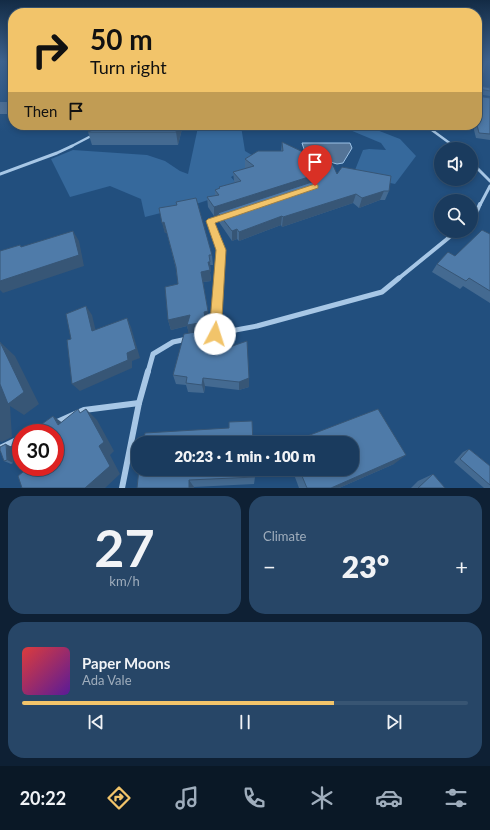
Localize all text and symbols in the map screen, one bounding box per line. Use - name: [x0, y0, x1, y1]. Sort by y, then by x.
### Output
- text: 50 m: [90, 22, 153, 56]
- icon: right: [24, 24, 76, 76]
- text: Turn right: [90, 56, 167, 78]
- icon: arrive: [65, 100, 87, 122]
- text: Then: [24, 102, 57, 120]
- map controls: [434, 142, 478, 238]
- button: sound: [434, 142, 478, 186]
- pin: [298, 145, 332, 186]
- icon: arrive: [304, 151, 326, 173]
- button: search: [434, 194, 478, 238]
- position arrow: [194, 313, 236, 355]
- speed limit sign: 30: [12, 424, 64, 476]
- text: 20:23 · 1 min · 100 m: [174, 447, 316, 465]
- text: 27: [94, 516, 155, 578]
- text: Climate: [263, 528, 306, 544]
- text: 23°: [342, 548, 389, 584]
- text: −: [263, 553, 276, 580]
- text: +: [455, 553, 468, 580]
- text: km/h: [109, 573, 140, 589]
- text: Paper Moons: [82, 654, 170, 672]
- text: Ada Vale: [82, 672, 132, 688]
- icon: previous: [85, 711, 107, 733]
- icon: pause: [234, 711, 256, 733]
- icon: next: [383, 711, 405, 733]
- icon: directions: [105, 784, 133, 812]
- icon: music: [173, 784, 201, 812]
- icon: phone: [240, 784, 268, 812]
- icon: climate: [308, 784, 336, 812]
- icon: car: [375, 784, 403, 812]
- icon: filters: [442, 784, 470, 812]
- text: 20:22: [20, 787, 66, 809]

